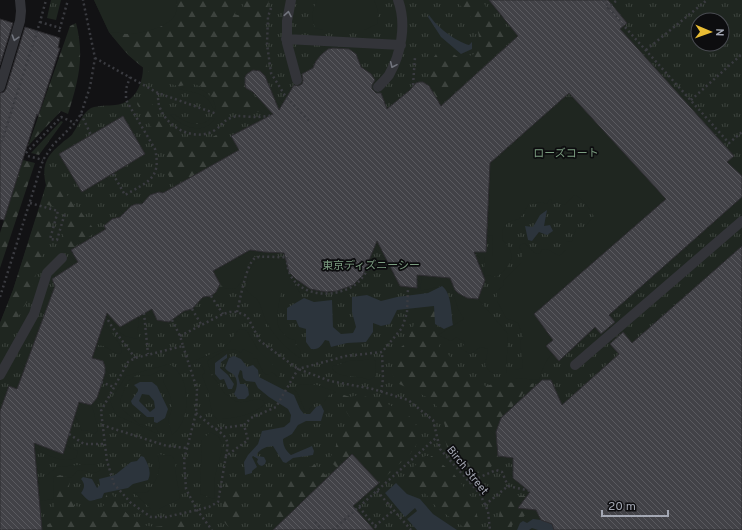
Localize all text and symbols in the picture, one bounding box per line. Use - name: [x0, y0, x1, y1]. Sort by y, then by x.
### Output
- one-way arrow: [284, 11, 292, 17]
- north arrow: [690, 12, 730, 52]
- text: N: [712, 28, 726, 37]
- one-way arrow: [11, 34, 20, 41]
- one-way arrow: [390, 61, 398, 68]
- park label: ローズコート: [533, 147, 599, 161]
- park label: 東京ディズニーシー: [322, 259, 420, 273]
- street label: Birch Street: [443, 443, 491, 498]
- scale bar: [602, 492, 668, 518]
- text: 20 m: [608, 499, 636, 515]

